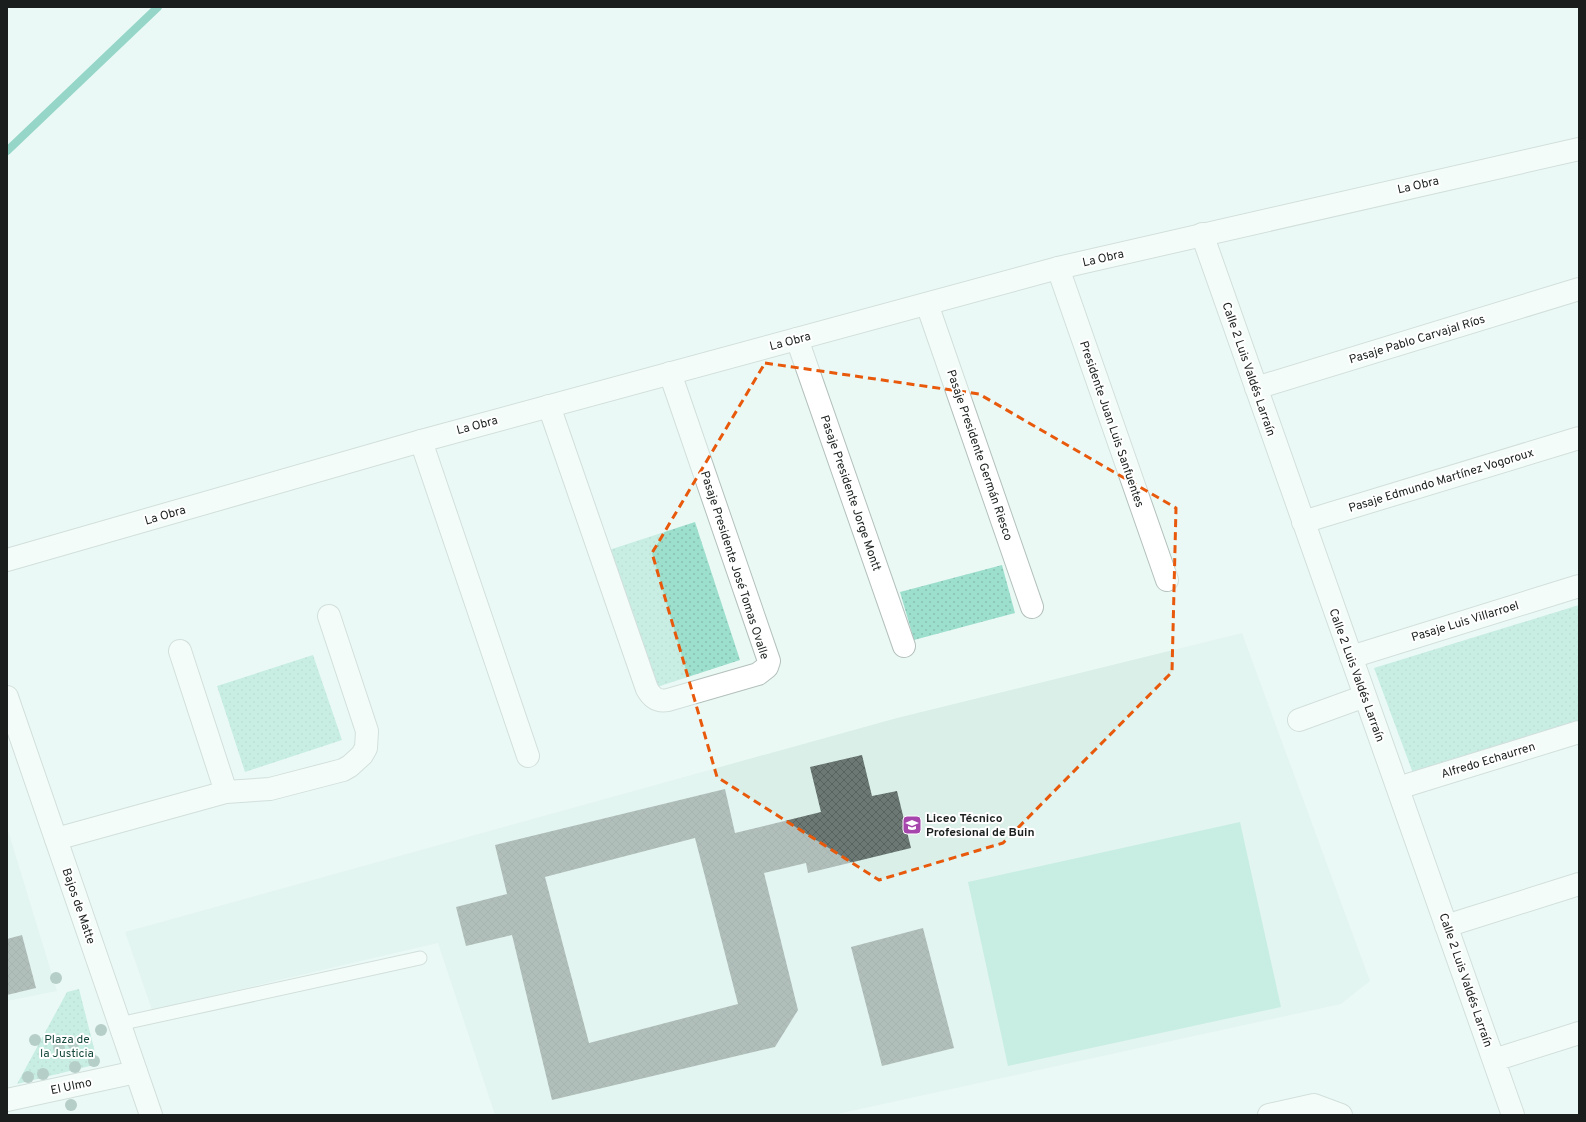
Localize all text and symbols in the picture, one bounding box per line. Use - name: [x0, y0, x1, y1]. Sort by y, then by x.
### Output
- street label: La Obra: [1396, 173, 1441, 198]
- street label: La Obra: [1081, 246, 1126, 271]
- street label: Calle 2 Luis Valdés Larraín: [1218, 300, 1279, 438]
- street label: Pasaje Pablo Carvajal Ríos: [1347, 312, 1487, 368]
- street label: La Obra: [768, 329, 813, 355]
- street label: Presidente Juan Luis Sanfuentes: [1075, 339, 1147, 510]
- street label: Pasaje Presidente Germán Riesco: [942, 368, 1016, 543]
- street label: La Obra: [455, 413, 500, 439]
- street label: Pasaje Presidente Jorge Montt: [816, 413, 884, 573]
- street label: Pasaje Edmundo Martínez Vogoroux: [1347, 445, 1536, 517]
- street label: Pasaje Presidente José Tomas Ovalle: [696, 469, 772, 662]
- street label: La Obra: [143, 502, 188, 529]
- street label: Pasaje Luis Villarroel: [1410, 598, 1521, 646]
- street label: Calle 2 Luis Valdés Larraín: [1324, 606, 1388, 744]
- street label: Alfredo Echaurren: [1439, 739, 1537, 783]
- place label: Liceo Técnico Profesional de Buin: [926, 811, 1034, 841]
- school or university icon: Liceo Técnico Profesional de Buin: [901, 814, 923, 836]
- street label: Bajos de Matte: [58, 866, 99, 946]
- street label: Calle 2 Luis Valdés Larraín: [1435, 911, 1496, 1049]
- park label: Plaza de la Justicia: [40, 1032, 94, 1062]
- street label: El Ulmo: [49, 1075, 94, 1099]

